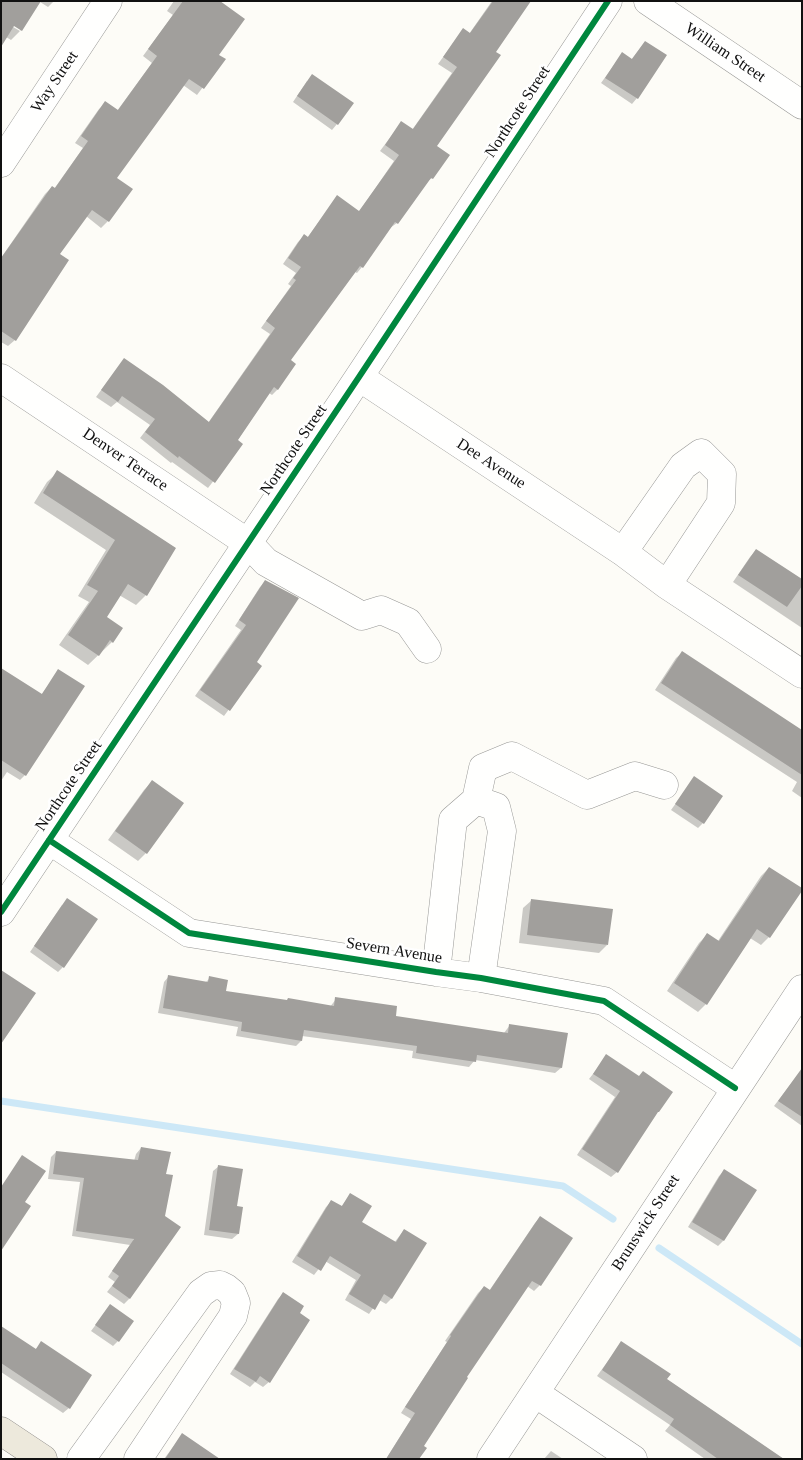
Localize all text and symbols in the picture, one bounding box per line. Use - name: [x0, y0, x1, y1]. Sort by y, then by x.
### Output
- street label: William Street: [681, 19, 769, 87]
- street label: Way Street: [27, 48, 83, 116]
- street label: Northcote Street: [481, 63, 555, 161]
- street label: Northcote Street: [257, 401, 331, 499]
- street label: Denver Terrace: [79, 424, 171, 496]
- street label: Dee Avenue: [453, 435, 529, 493]
- street label: Northcote Street: [32, 737, 106, 835]
- street label: Severn Avenue: [345, 934, 443, 968]
- street label: Brunswick Street: [608, 1171, 684, 1275]

